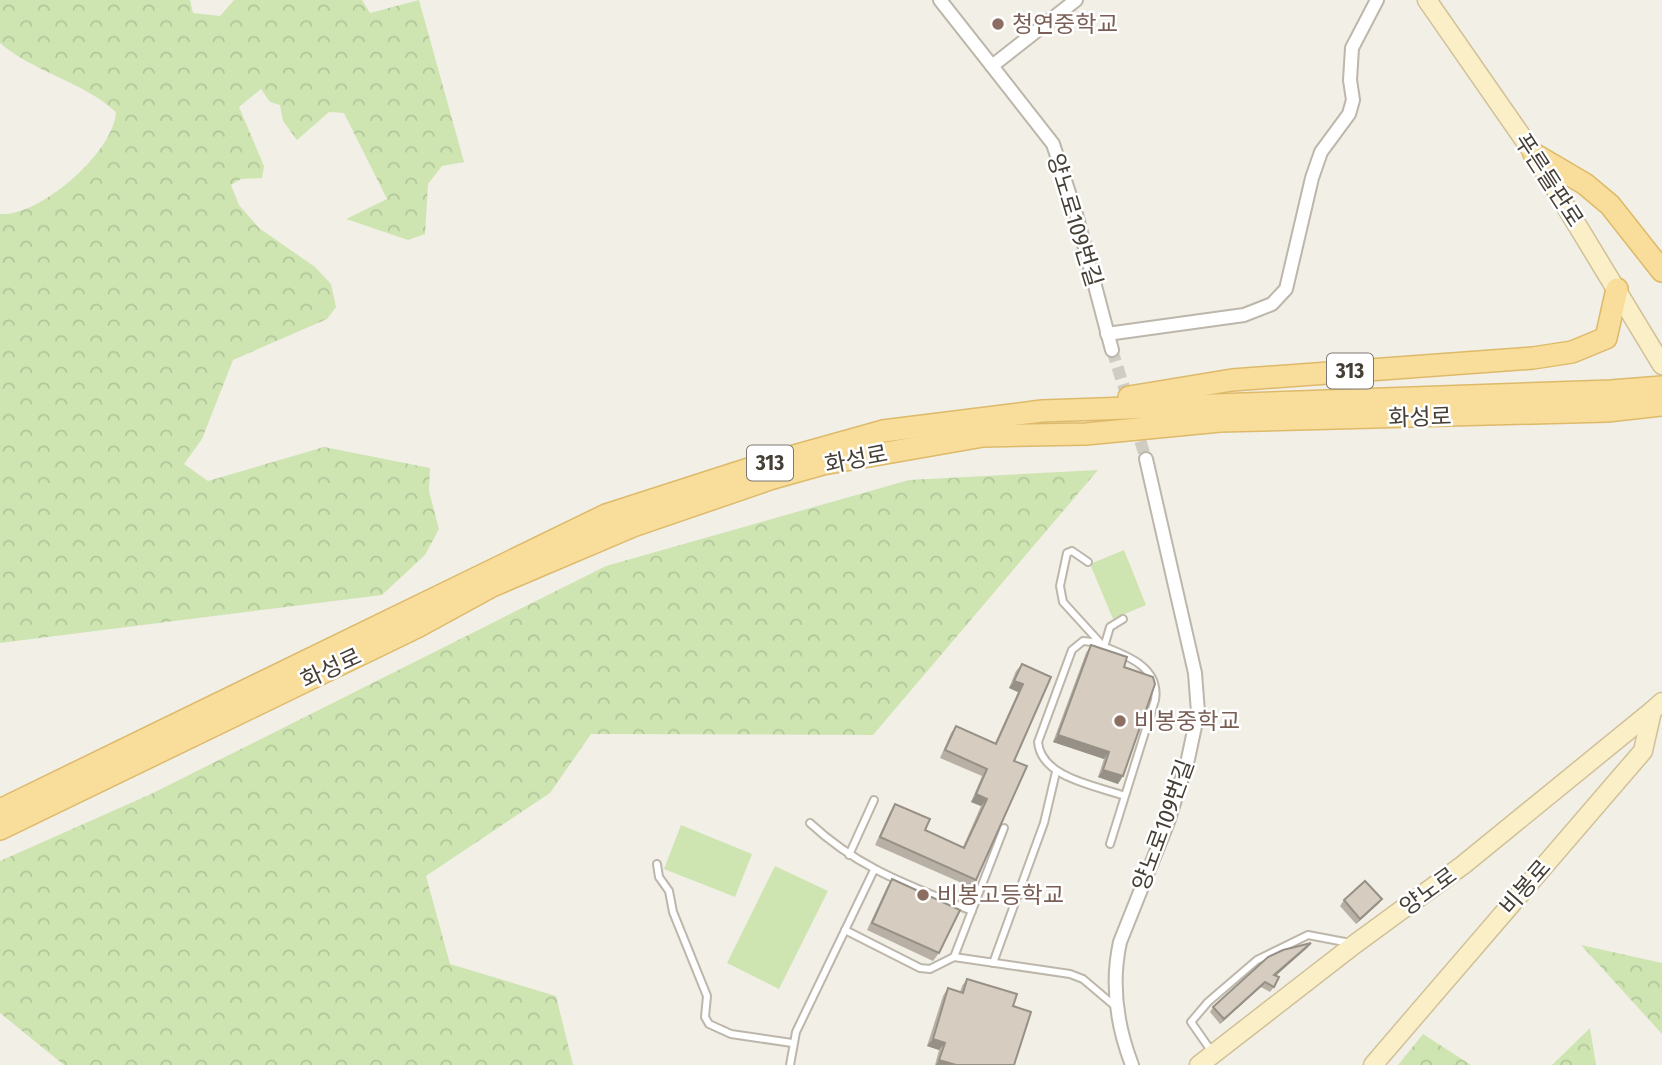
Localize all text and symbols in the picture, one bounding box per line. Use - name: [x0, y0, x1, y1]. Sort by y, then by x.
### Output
- place label: 청연중학교: [1012, 10, 1118, 38]
- marker: 청연중학교: [990, 16, 1006, 32]
- street label: 푸른들판로: [1508, 128, 1590, 232]
- street label: 양노로109번길: [1041, 150, 1109, 290]
- road number: 313: [1327, 354, 1373, 388]
- street label: 화성로: [1388, 402, 1452, 432]
- street label: 화성로: [822, 439, 890, 479]
- road number: 313: [747, 446, 793, 480]
- street label: 화성로: [296, 642, 366, 694]
- place label: 비봉중학교: [1134, 707, 1240, 735]
- marker: 비봉중학교: [1112, 713, 1128, 729]
- street label: 양노로109번길: [1126, 755, 1200, 895]
- street label: 비봉로: [1494, 854, 1556, 920]
- street label: 양노로: [1394, 861, 1462, 921]
- place label: 비봉고등학교: [937, 881, 1064, 909]
- marker: 비봉고등학교: [915, 887, 931, 903]

